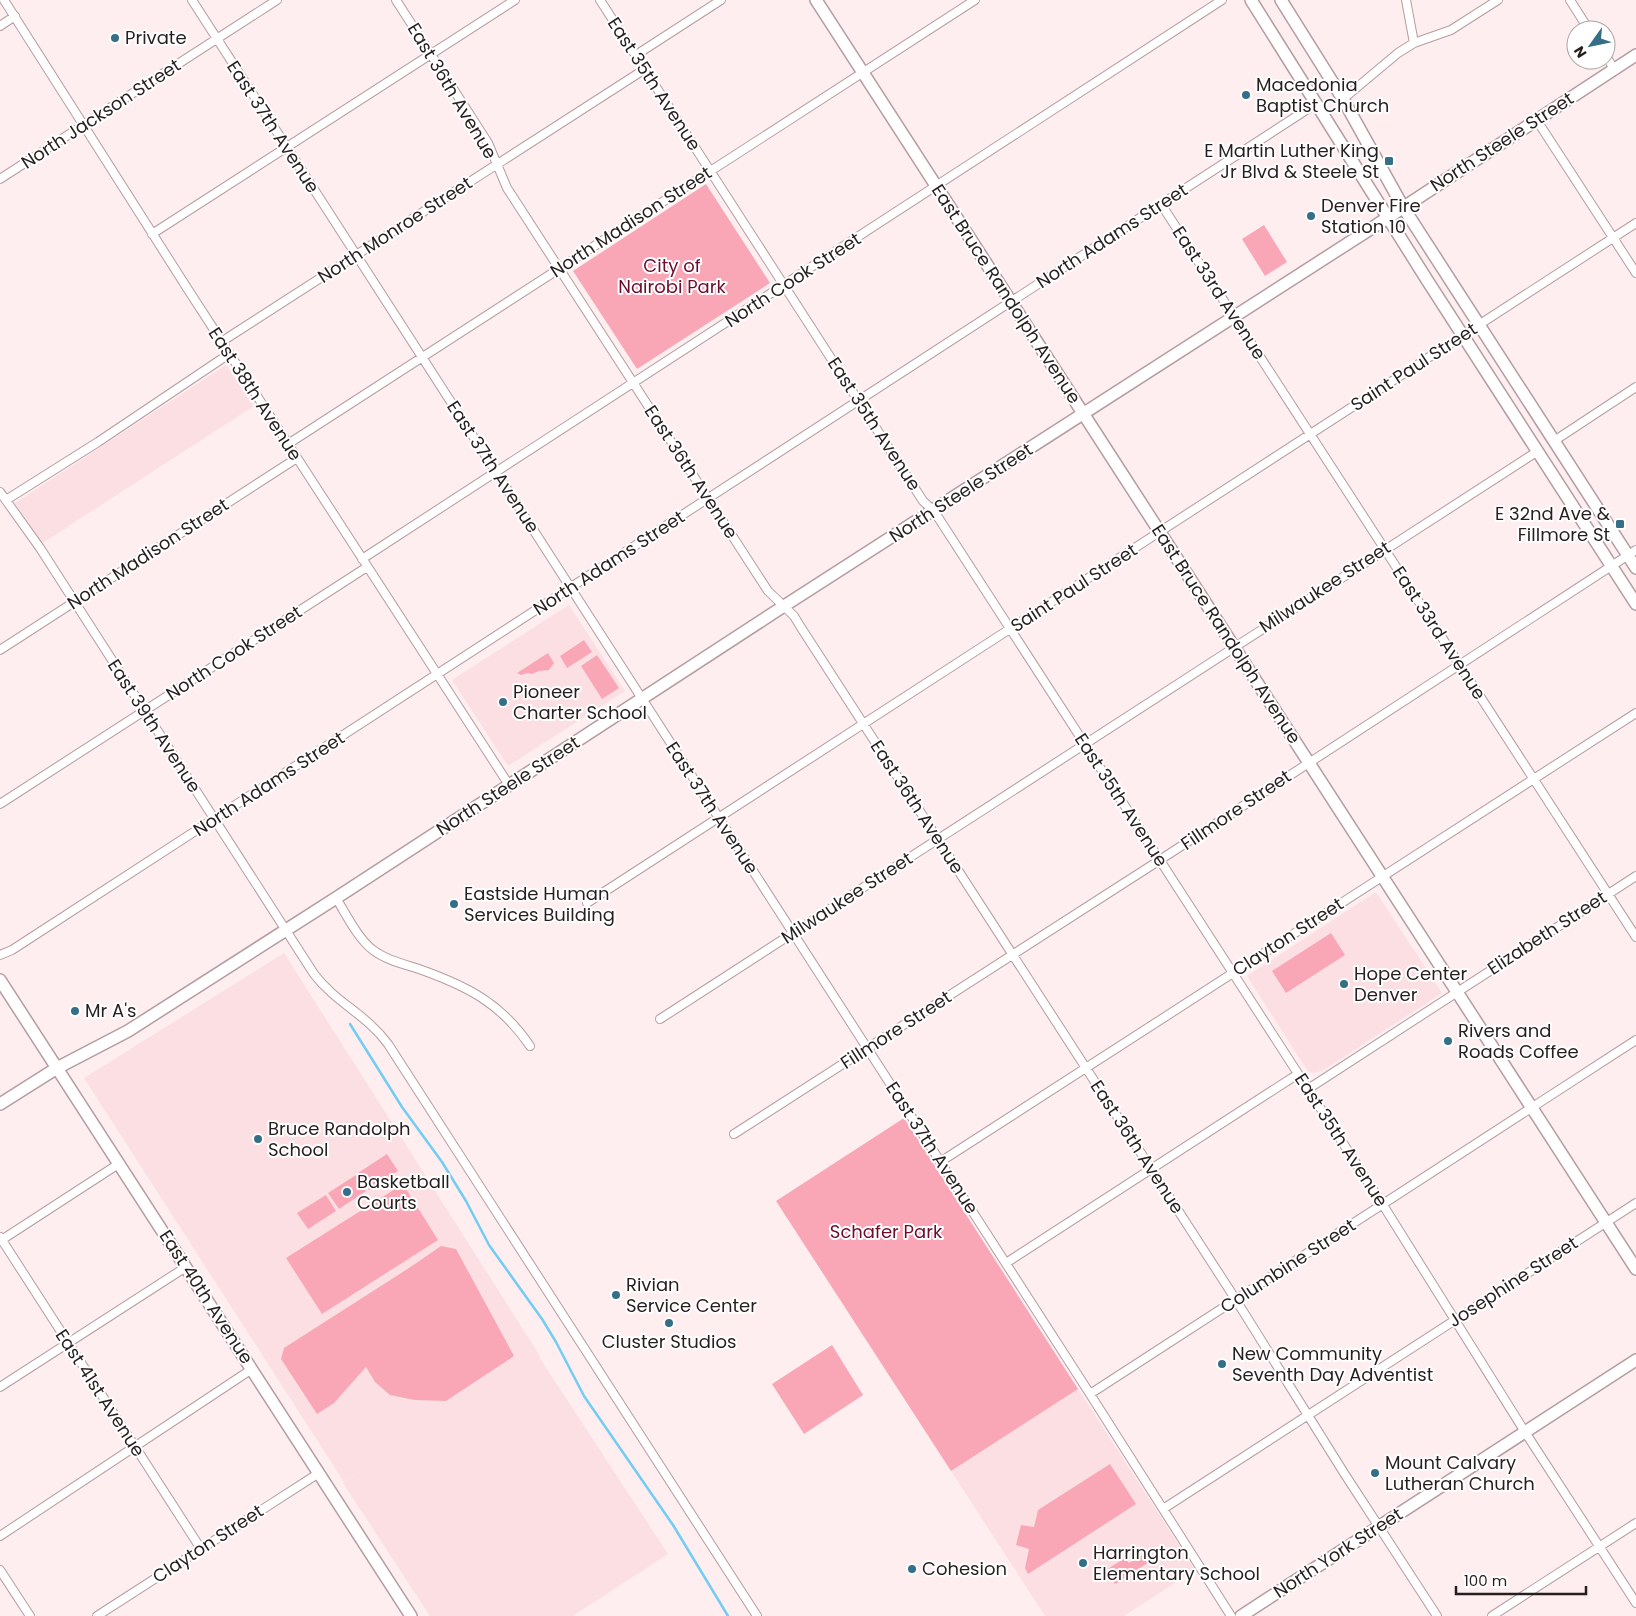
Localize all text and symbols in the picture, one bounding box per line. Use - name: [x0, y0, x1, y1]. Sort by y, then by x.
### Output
- street label: East 35th Avenue: [602, 12, 707, 155]
- street label: East 36th Avenue: [402, 18, 503, 163]
- north arrow: [1566, 20, 1616, 70]
- place label: Private: [125, 25, 187, 50]
- marker: Private: [109, 32, 121, 44]
- text: N: [1569, 42, 1591, 62]
- street label: North Jackson Street: [16, 53, 185, 175]
- street label: East 37th Avenue: [221, 56, 326, 198]
- place label: Macedonia Baptist Church: [1256, 72, 1389, 118]
- street label: North Steele Street: [1425, 86, 1578, 197]
- marker: Macedonia Baptist Church: [1240, 89, 1252, 101]
- place label: E Martin Luther King Jr Blvd & Steele St: [1204, 138, 1379, 184]
- marker: E Martin Luther King Jr Blvd & Steele St: [1383, 155, 1395, 167]
- street label: North Madison Street: [545, 160, 716, 283]
- street label: North Monroe Street: [313, 170, 477, 289]
- street label: North Adams Street: [1031, 177, 1192, 294]
- street label: East Bruce Randolph Avenue: [926, 179, 1087, 408]
- place label: Denver Fire Station 10: [1321, 193, 1421, 239]
- marker: Denver Fire Station 10: [1305, 210, 1317, 222]
- street label: East 33rd Avenue: [1167, 221, 1272, 364]
- street label: North Cook Street: [720, 226, 866, 333]
- park label: City of Nairobi Park: [618, 253, 726, 299]
- street label: Saint Paul Street: [1346, 316, 1482, 417]
- street label: East 38th Avenue: [203, 322, 308, 465]
- street label: East 35th Avenue: [822, 352, 927, 495]
- street label: East 37th Avenue: [441, 396, 546, 538]
- street label: East 36th Avenue: [639, 400, 744, 543]
- street label: North Steele Street: [884, 437, 1037, 548]
- street label: North Madison Street: [62, 492, 233, 615]
- place label: E 32nd Ave & Fillmore St: [1495, 501, 1611, 547]
- street label: North Adams Street: [528, 504, 689, 621]
- marker: E 32nd Ave & Fillmore St: [1614, 518, 1626, 530]
- street label: East Bruce Randolph Avenue: [1146, 519, 1307, 748]
- street label: Milwaukee Street: [1254, 535, 1395, 638]
- street label: Saint Paul Street: [1006, 537, 1142, 638]
- street label: East 33rd Avenue: [1387, 561, 1492, 704]
- street label: North Cook Street: [161, 599, 307, 706]
- street label: East 39th Avenue: [102, 654, 207, 797]
- place label: Pioneer Charter School: [513, 679, 647, 725]
- marker: Pioneer Charter School: [497, 696, 509, 708]
- street label: North Adams Street: [188, 725, 349, 842]
- street label: East 35th Avenue: [1069, 728, 1174, 871]
- street label: North Steele Street: [431, 730, 584, 841]
- street label: East 36th Avenue: [865, 735, 970, 878]
- street label: East 37th Avenue: [660, 737, 765, 879]
- street label: Fillmore Street: [1176, 763, 1296, 856]
- street label: Milwaukee Street: [776, 846, 917, 949]
- place label: Eastside Human Services Building: [464, 881, 615, 927]
- street label: Elizabeth Street: [1482, 885, 1611, 980]
- street label: Clayton Street: [1227, 891, 1348, 982]
- marker: Eastside Human Services Building: [448, 898, 460, 910]
- place label: Hope Center Denver: [1354, 961, 1467, 1007]
- marker: Hope Center Denver: [1338, 978, 1350, 990]
- street label: Fillmore Street: [835, 984, 956, 1075]
- place label: Mr A's: [85, 998, 136, 1023]
- marker: Mr A's: [69, 1005, 81, 1017]
- place label: Rivers and Roads Coffee: [1458, 1018, 1579, 1064]
- marker: Rivers and Roads Coffee: [1442, 1035, 1454, 1047]
- street label: East 35th Avenue: [1289, 1068, 1394, 1211]
- street label: East 36th Avenue: [1085, 1075, 1190, 1218]
- street label: East 37th Avenue: [880, 1077, 985, 1219]
- place label: Bruce Randolph School: [268, 1116, 411, 1162]
- marker: Bruce Randolph School: [252, 1133, 264, 1145]
- place label: Basketball Courts: [357, 1169, 450, 1215]
- marker: Basketball Courts: [341, 1186, 353, 1198]
- street label: Columbine Street: [1215, 1212, 1360, 1319]
- park label: Schafer Park: [830, 1219, 943, 1244]
- street label: East 40th Avenue: [154, 1225, 259, 1369]
- street label: Josephine Street: [1443, 1230, 1582, 1333]
- place label: Rivian Service Center: [626, 1272, 757, 1318]
- marker: Rivian Service Center: [610, 1289, 622, 1301]
- marker: Cluster Studios: [663, 1317, 675, 1329]
- street label: East 41st Avenue: [50, 1324, 151, 1461]
- place label: Cluster Studios: [602, 1329, 736, 1354]
- place label: New Community Seventh Day Adventist: [1232, 1341, 1433, 1387]
- marker: New Community Seventh Day Adventist: [1216, 1358, 1228, 1370]
- place label: Mount Calvary Lutheran Church: [1385, 1450, 1535, 1496]
- marker: Mount Calvary Lutheran Church: [1369, 1467, 1381, 1479]
- street label: Clayton Street: [147, 1498, 268, 1589]
- street label: North York Street: [1268, 1501, 1407, 1604]
- place label: Harrington Elementary School: [1093, 1540, 1260, 1586]
- place label: Cohesion: [922, 1556, 1007, 1581]
- marker: Harrington Elementary School: [1077, 1557, 1089, 1569]
- marker: Cohesion: [906, 1563, 918, 1575]
- scale bar: [1456, 1564, 1586, 1596]
- text: 100 m: [1464, 1570, 1507, 1591]

